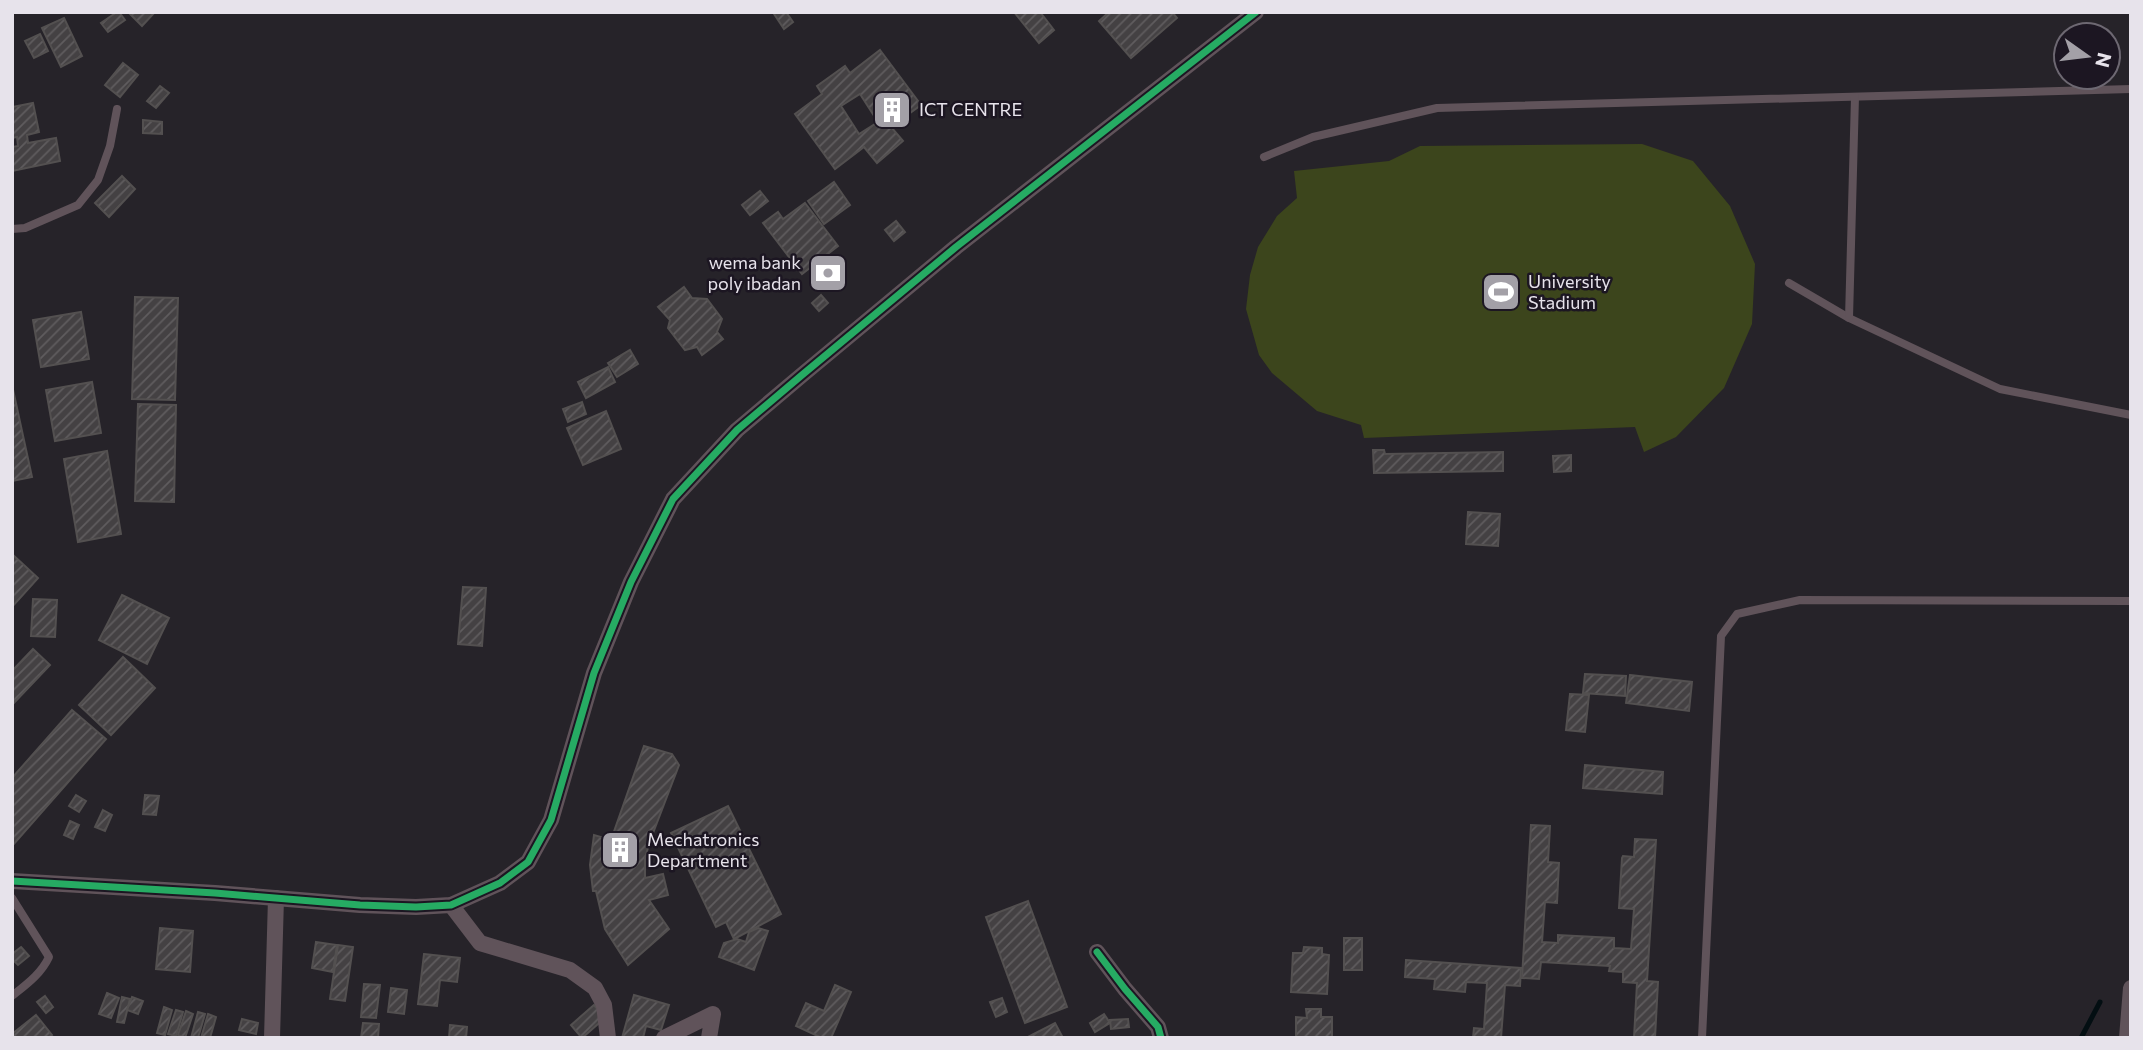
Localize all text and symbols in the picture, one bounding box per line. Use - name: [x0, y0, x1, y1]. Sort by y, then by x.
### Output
- north arrow: [2052, 21, 2122, 91]
- text: N: [2091, 51, 2117, 70]
- building icon: ICT CENTRE: [871, 89, 913, 131]
- place label: ICT CENTRE: [919, 98, 1022, 120]
- place label: wema bank poly ibadan: [707, 251, 801, 294]
- bank icon: wema bank poly ibadan: [807, 252, 849, 294]
- place label: University Stadium: [1528, 270, 1611, 313]
- sports icon: University Stadium: [1480, 271, 1522, 313]
- place label: Mechatronics Department: [647, 828, 759, 871]
- building icon: Mechatronics Department: [599, 829, 641, 871]

